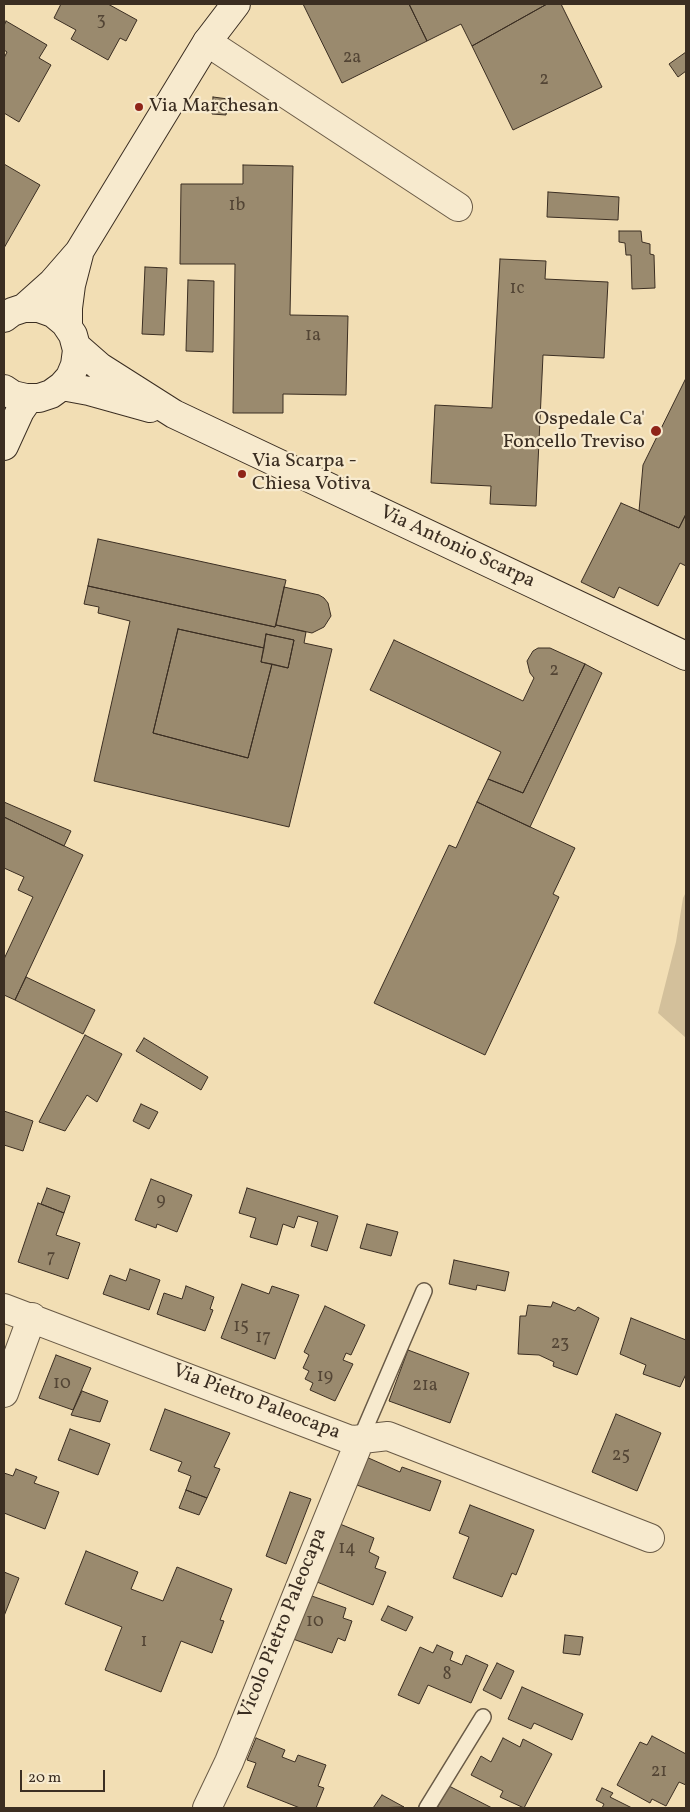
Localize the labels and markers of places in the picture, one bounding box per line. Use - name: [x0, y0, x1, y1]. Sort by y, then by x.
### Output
- place label: Via Marchesan: [149, 95, 279, 119]
- marker: Via Marchesan: [133, 101, 145, 113]
- place label: Ospedale Ca' Foncello Treviso: [503, 408, 645, 455]
- marker: Ospedale Ca' Foncello Treviso: [649, 424, 663, 438]
- place label: Via Scarpa - Chiesa Votiva: [252, 450, 371, 497]
- marker: Via Scarpa - Chiesa Votiva: [236, 468, 248, 480]

